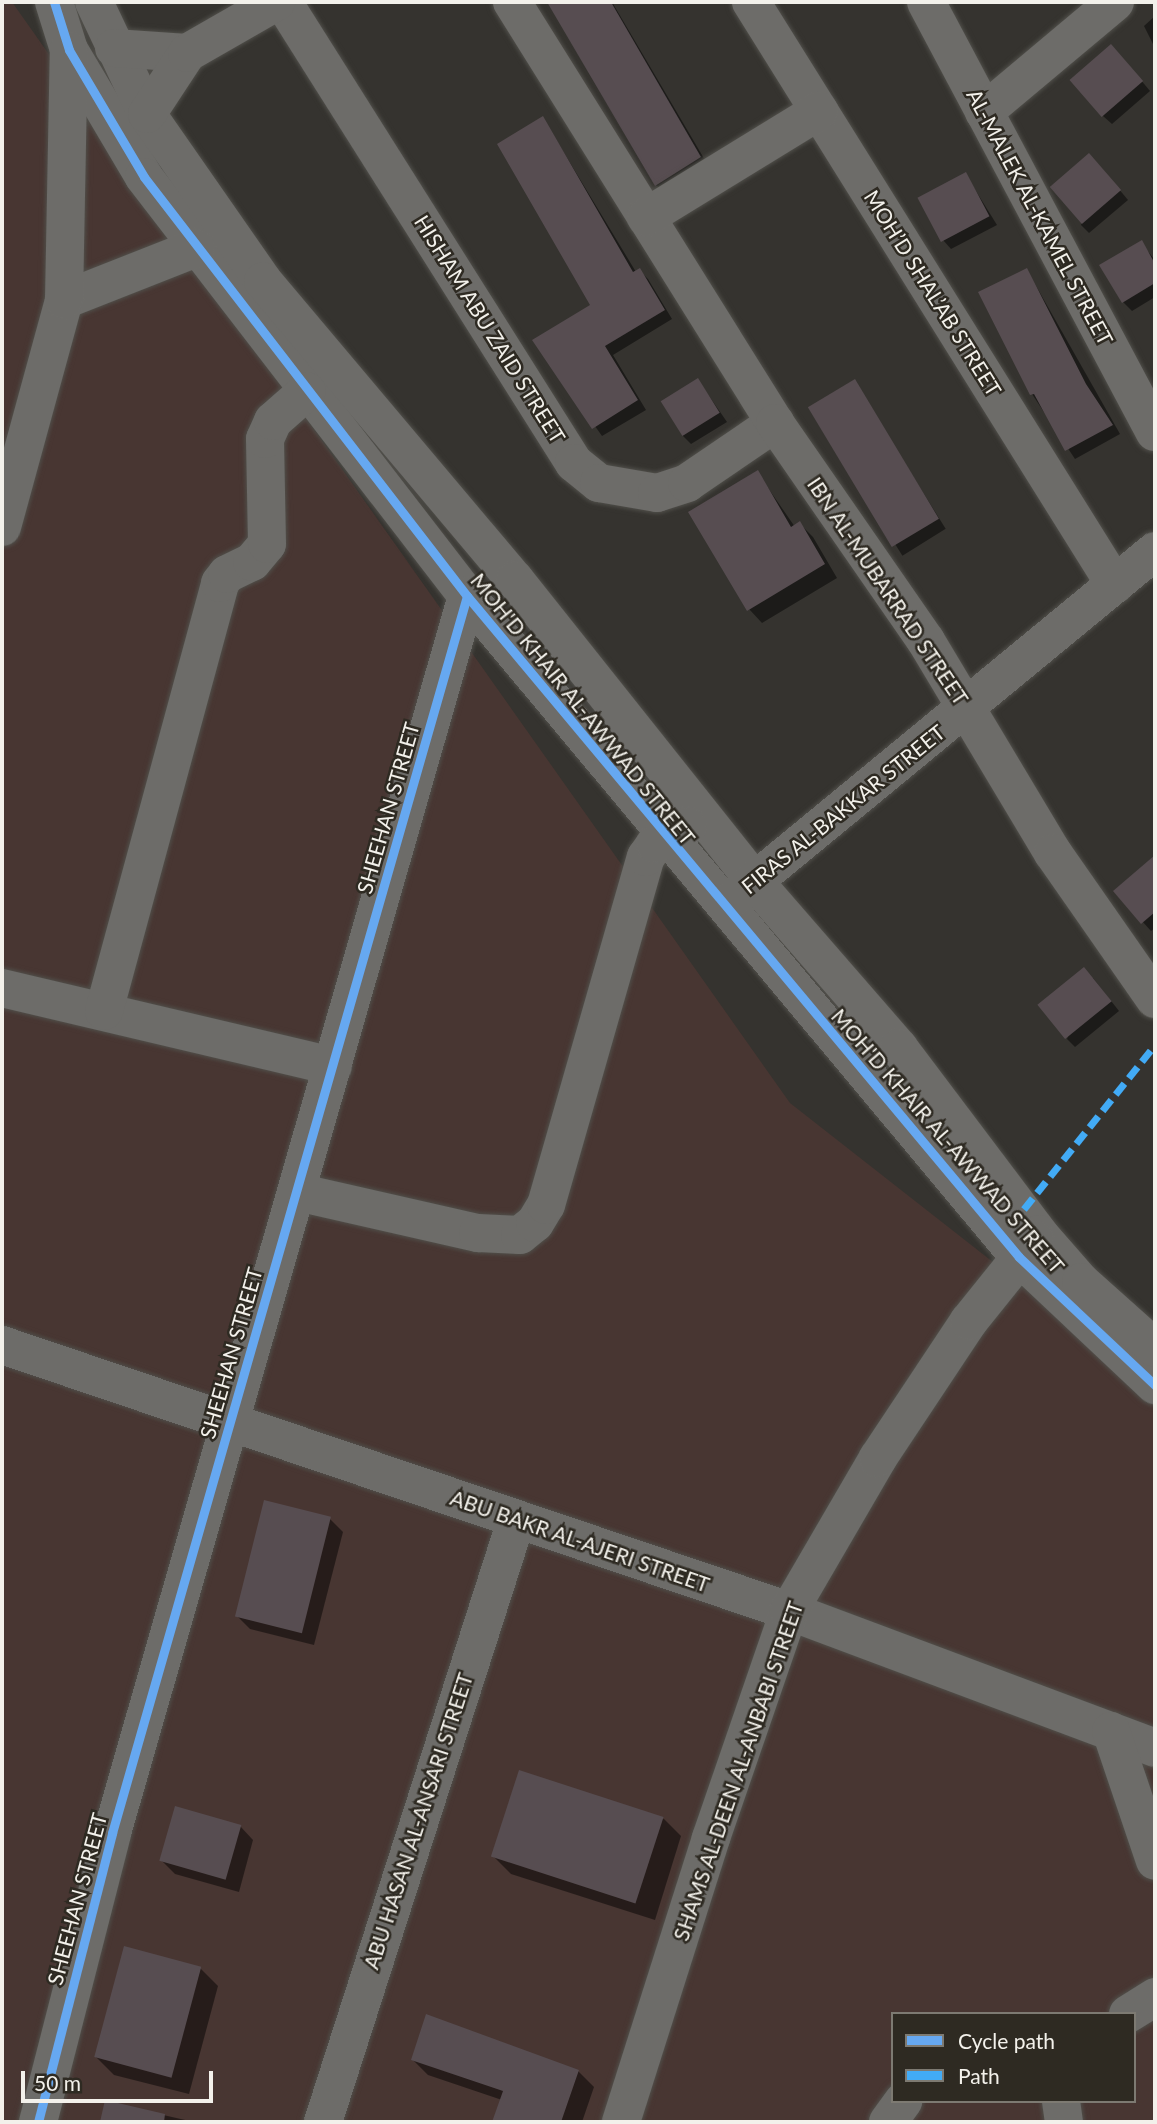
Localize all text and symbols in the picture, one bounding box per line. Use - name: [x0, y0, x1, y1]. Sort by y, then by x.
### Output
- street label: AL-MALEK AL-KAMEL STREET: [961, 84, 1119, 350]
- street label: MOH’D SHAL’AB STREET: [859, 185, 1007, 401]
- street label: HISHAM ABU ZAID STREET: [409, 210, 571, 448]
- street label: IBN AL-MUBARRAD STREET: [802, 472, 974, 710]
- street label: MOH'D KHAIR AL-AWWAD STREET: [465, 568, 701, 850]
- street label: SHEEHAN STREET: [352, 719, 424, 897]
- street label: FIRAS AL-BAKKAR STREET: [736, 719, 950, 899]
- street label: MOH'D KHAIR AL-AWWAD STREET: [826, 1003, 1070, 1279]
- street label: SHEEHAN STREET: [195, 1264, 267, 1442]
- street label: ABU BAKR AL-AJERI STREET: [447, 1485, 713, 1597]
- street label: SHAMS AL-DEEN AL-ANBABI STREET: [668, 1597, 808, 1945]
- street label: ABU HASAN AL-ANSARI STREET: [358, 1669, 478, 1973]
- street label: SHEEHAN STREET: [42, 1810, 112, 1988]
- legend: [891, 2012, 1136, 2103]
- text: Cycle path: [958, 2028, 1055, 2053]
- scale bar: [24, 2058, 217, 2102]
- text: Path: [958, 2063, 1000, 2088]
- text: 50 m: [34, 2070, 81, 2095]

